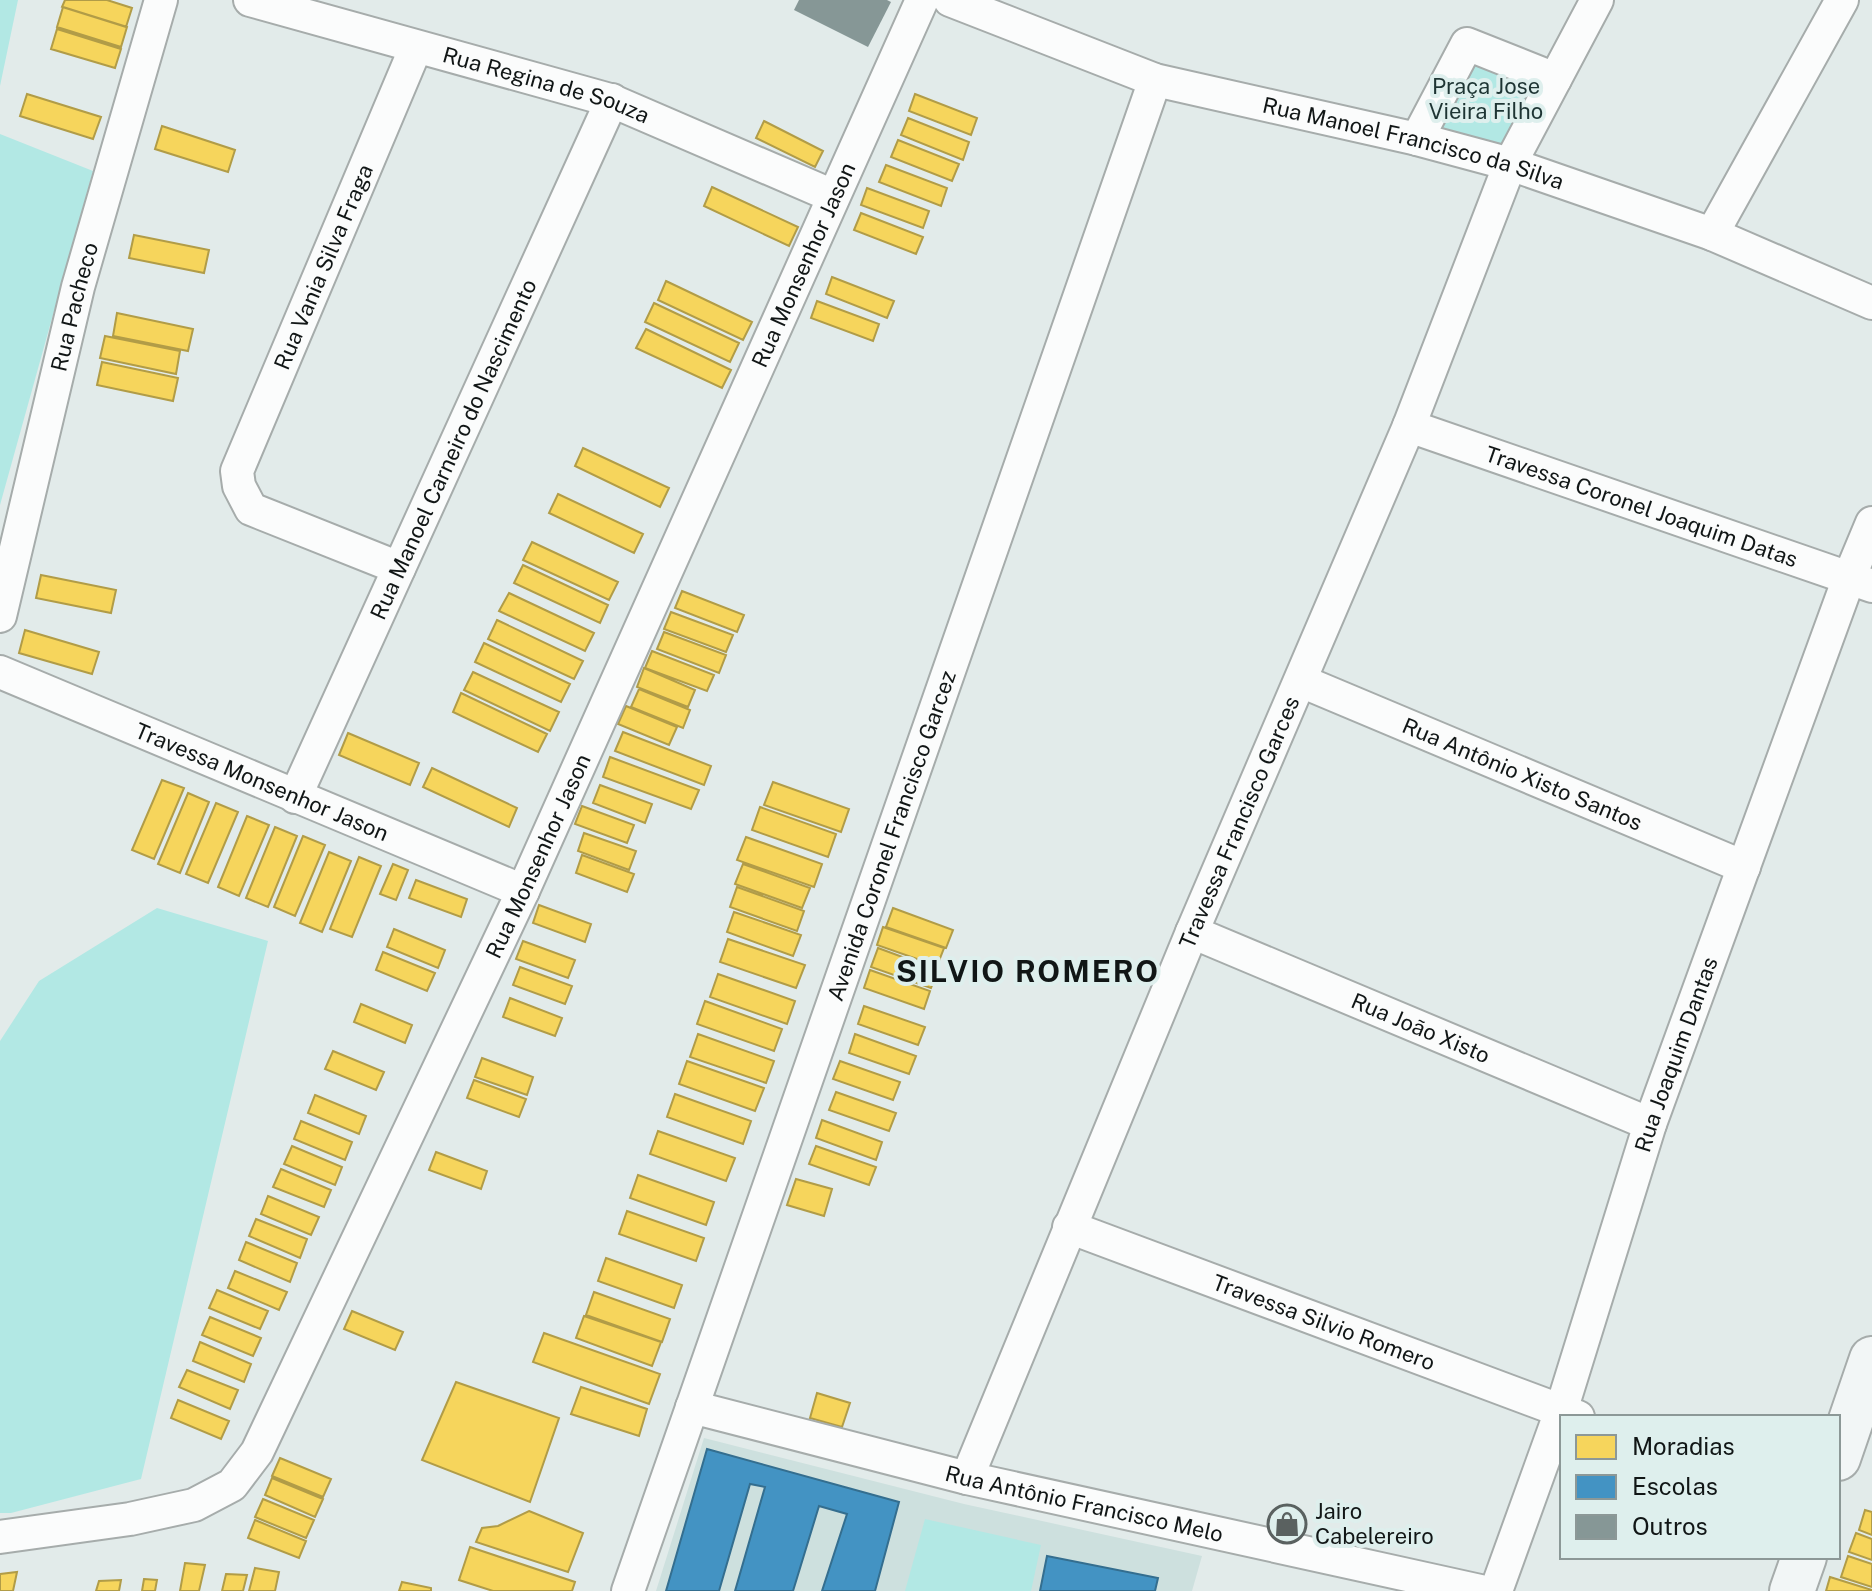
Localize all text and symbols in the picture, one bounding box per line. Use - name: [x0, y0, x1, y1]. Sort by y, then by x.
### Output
- street label: Rua Regina de Souza: [440, 41, 653, 128]
- park label: Praça Jose Vieira Filho: [1429, 73, 1543, 124]
- street label: Rua Manoel Francisco da Silva: [1260, 92, 1567, 195]
- street label: Rua Monsenhor Jason: [746, 158, 861, 371]
- street label: Rua Vania Silva Fraga: [268, 160, 378, 373]
- street label: Rua Pacheco: [45, 239, 103, 374]
- street label: Rua Manoel Carneiro do Nascimento: [365, 275, 542, 624]
- street label: Travessa Coronel Joaquim Datas: [1482, 440, 1801, 572]
- street label: Avenida Coronel Francisco Garcez: [822, 667, 961, 1004]
- street label: Travessa Francisco Garces: [1174, 692, 1305, 952]
- street label: Rua Antônio Xisto Santos: [1398, 712, 1646, 836]
- street label: Travessa Monsenhor Jason: [131, 717, 393, 846]
- street label: Rua Monsenhor Jason: [480, 750, 596, 962]
- district label: SILVIO ROMERO: [896, 953, 1160, 989]
- street label: Rua Joaquim Dantas: [1629, 953, 1723, 1155]
- street label: Rua João Xisto: [1348, 987, 1494, 1068]
- street label: Travessa Silvio Romero: [1209, 1269, 1439, 1376]
- legend: [1560, 1415, 1840, 1559]
- text: Moradias: [1632, 1432, 1735, 1460]
- street label: Rua Antônio Francisco Melo: [942, 1460, 1226, 1547]
- text: Escolas: [1632, 1472, 1718, 1500]
- place label: Jairo Cabelereiro: [1315, 1498, 1434, 1549]
- shop icon: Jairo Cabelereiro: [1266, 1503, 1308, 1545]
- text: Outros: [1632, 1512, 1708, 1540]

